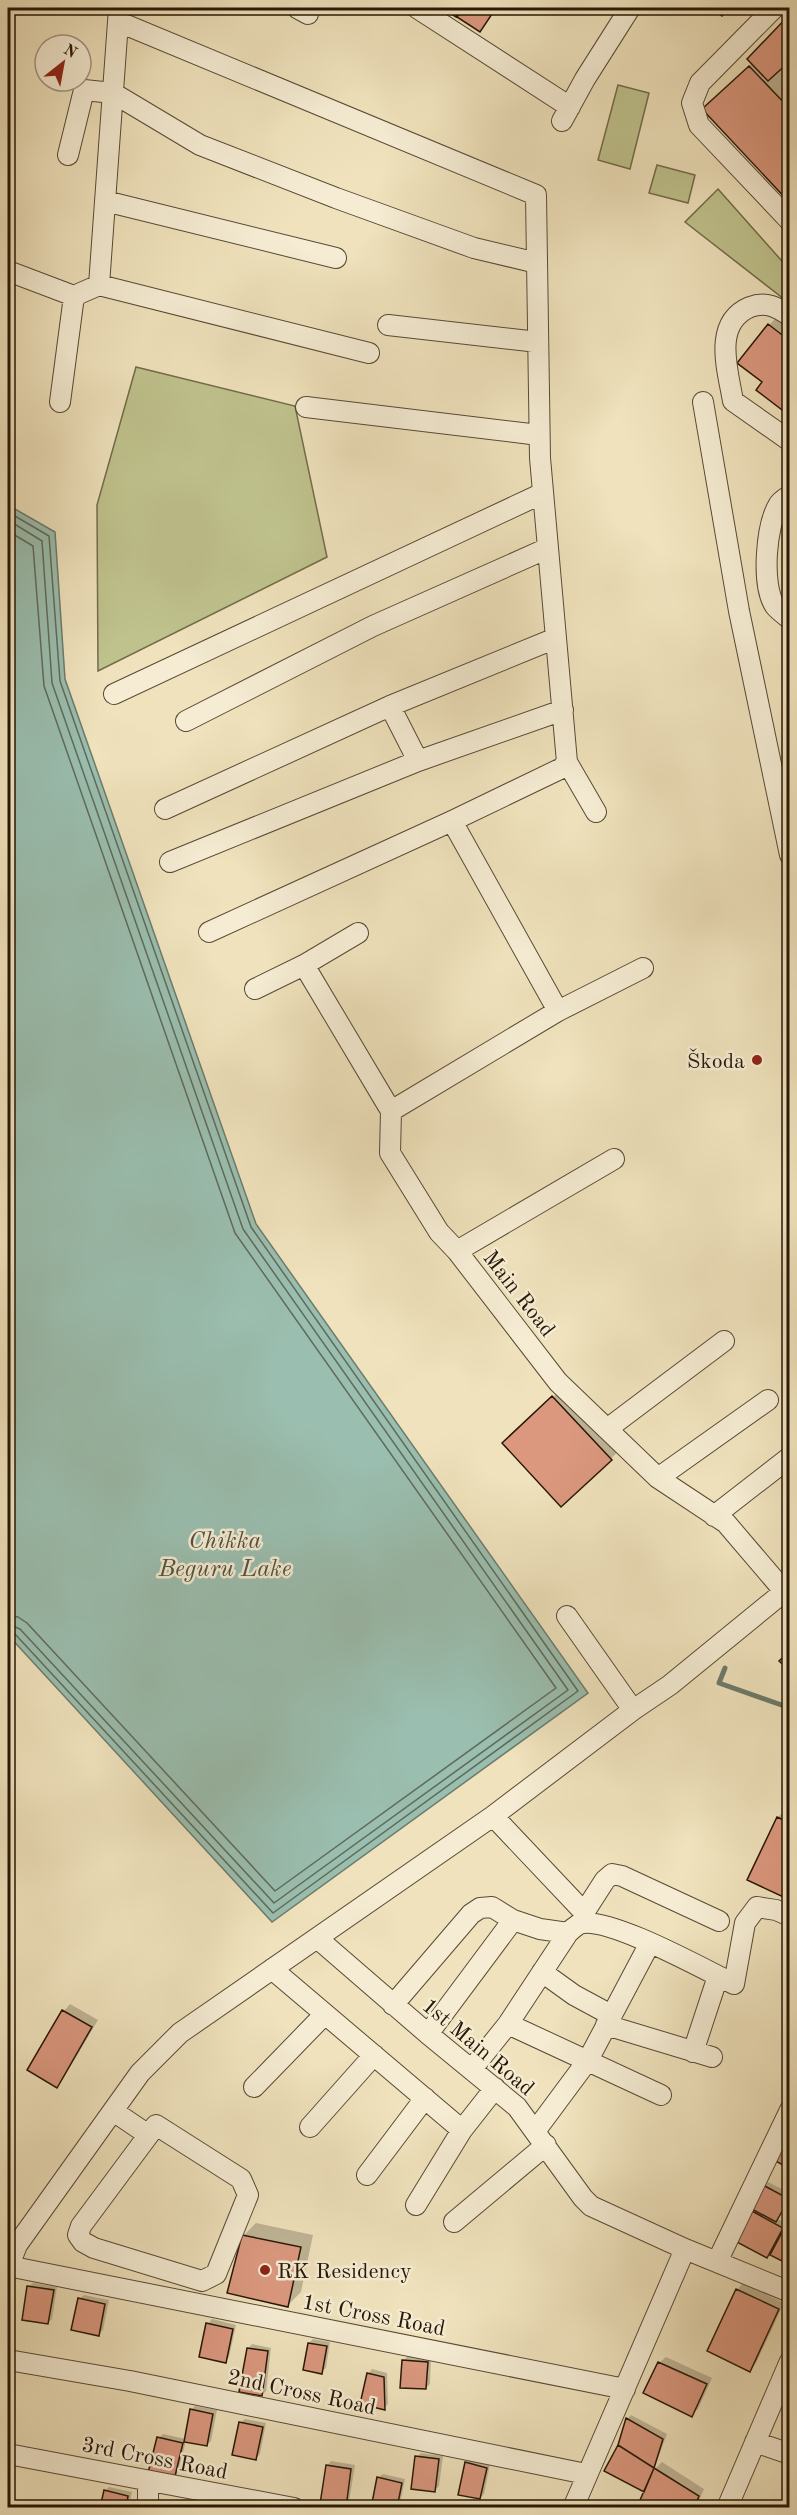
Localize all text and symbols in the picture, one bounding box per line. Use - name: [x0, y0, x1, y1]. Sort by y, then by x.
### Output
- north arrow: [33, 33, 93, 93]
- text: N: [60, 42, 80, 62]
- place label: Škoda: [687, 1048, 745, 1073]
- marker: Škoda: [750, 1053, 764, 1067]
- street label: Main Road: [478, 1247, 559, 1341]
- water label: Chikka Beguru Lake: [157, 1530, 292, 1582]
- street label: 1st Main Road: [418, 1995, 538, 2100]
- place label: RK Residency: [277, 2261, 412, 2283]
- marker: RK Residency: [258, 2263, 272, 2277]
- street label: 1st Cross Road: [300, 2291, 447, 2341]
- street label: 2nd Cross Road: [225, 2366, 378, 2419]
- street label: 3rd Cross Road: [80, 2434, 230, 2484]

